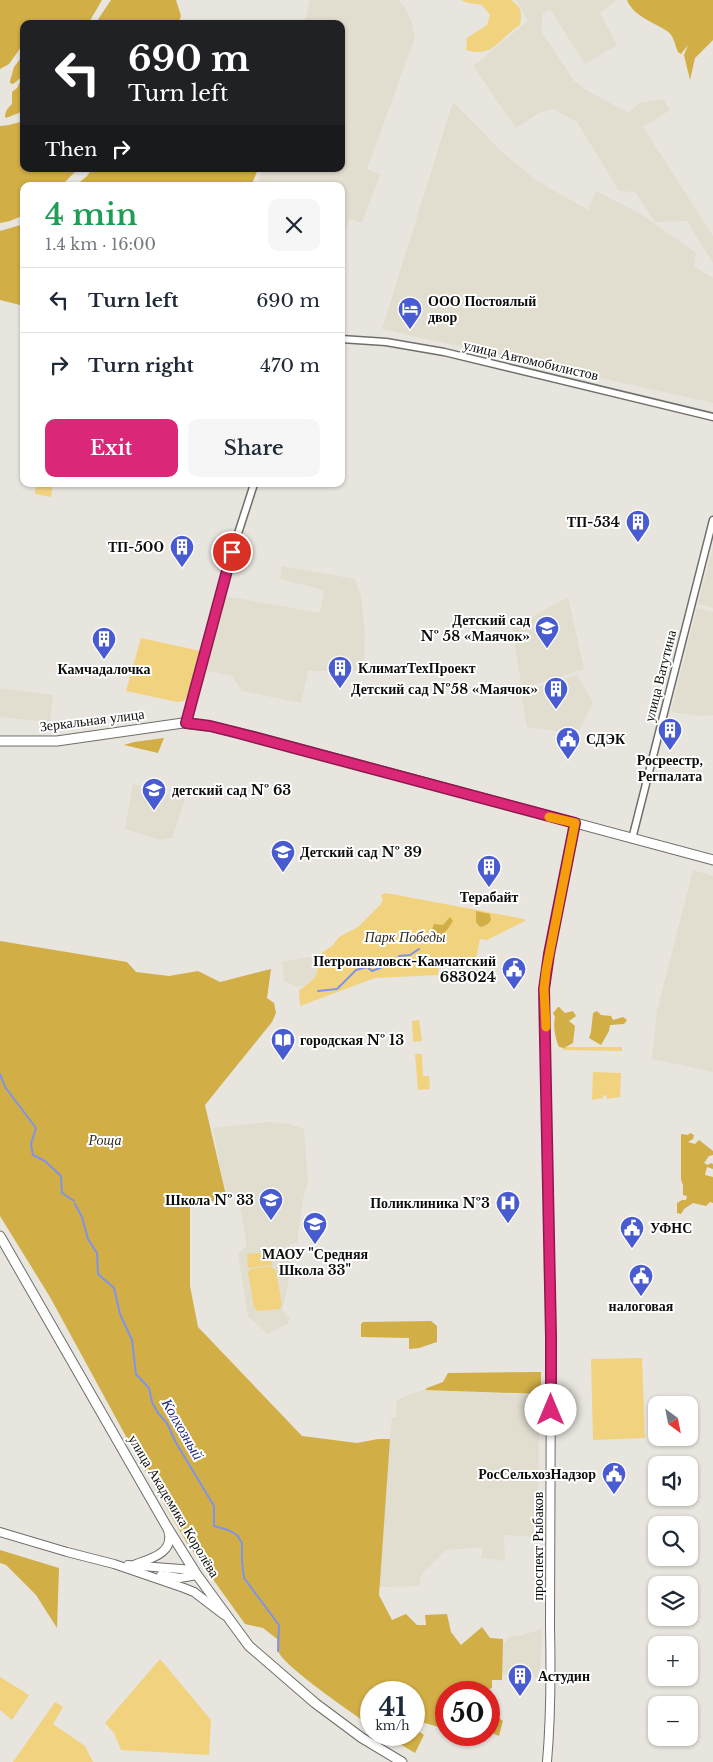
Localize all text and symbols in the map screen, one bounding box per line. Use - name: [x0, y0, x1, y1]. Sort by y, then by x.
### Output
- text: 690 m: [128, 37, 250, 80]
- icon: left: [45, 40, 110, 105]
- text: Turn left: [128, 80, 228, 107]
- icon: right: [107, 135, 135, 163]
- text: Then: [45, 138, 97, 161]
- text: 4 min: [45, 196, 137, 233]
- button: close: [268, 199, 320, 251]
- text: 1.4 km · 16:00: [45, 234, 156, 254]
- icon: left: [45, 286, 73, 314]
- text: Turn left: [88, 289, 179, 312]
- text: 690 m: [256, 289, 320, 312]
- place label: ООО Постоялый двор: [428, 292, 536, 326]
- hotel icon: ООО Постоялый двор: [397, 296, 423, 330]
- street label: улица Автомобилистов: [462, 336, 601, 384]
- icon: right: [45, 351, 73, 379]
- text: Turn right: [88, 354, 194, 377]
- text: 470 m: [260, 354, 320, 377]
- button: Exit: [45, 419, 178, 477]
- button: Share: [188, 419, 320, 477]
- building icon: ТП-534: [625, 509, 651, 543]
- place label: ТП-534: [567, 513, 620, 531]
- pin: [211, 531, 253, 573]
- building icon: ТП-500: [169, 534, 195, 568]
- place label: ТП-500: [108, 538, 164, 556]
- icon: arrive: [218, 538, 246, 566]
- place label: Детский сад № 58 «Маячок»: [421, 611, 530, 645]
- school or university icon: Детский сад № 58 «Маячок»: [534, 615, 560, 649]
- building icon: Камчадалочка: [91, 626, 117, 660]
- street label: улица Ватутина: [640, 627, 680, 724]
- building icon: КлиматТехПроект: [327, 655, 353, 689]
- place label: КлиматТехПроект: [358, 659, 476, 677]
- place label: Камчадалочка: [58, 660, 150, 678]
- building icon: Детский сад №58 «Маячок»: [543, 676, 569, 710]
- place label: Детский сад №58 «Маячок»: [351, 680, 538, 698]
- street label: Зеркальная улица: [39, 705, 146, 735]
- building icon: Росреестр, Регпалата: [657, 717, 683, 751]
- public building icon: СДЭК: [555, 726, 581, 760]
- place label: СДЭК: [586, 730, 626, 748]
- place label: Росреестр, Регпалата: [637, 751, 703, 785]
- school or university icon: детский сад № 63: [141, 777, 167, 811]
- place label: детский сад № 63: [172, 781, 291, 799]
- school or university icon: Детский сад № 39: [270, 839, 296, 873]
- place label: Детский сад № 39: [300, 843, 422, 861]
- building icon: Терабайт: [476, 854, 502, 888]
- place label: Терабайт: [460, 888, 518, 906]
- park label: Парк Победы: [364, 928, 445, 946]
- place label: Петропавловск-Камчатский 683024: [313, 952, 496, 986]
- public building icon: Петропавловск-Камчатский 683024: [501, 956, 527, 990]
- library icon: городская № 13: [270, 1027, 296, 1061]
- place label: городская № 13: [300, 1031, 404, 1049]
- park label: Роща: [88, 1131, 121, 1149]
- school or university icon: Школа № 33: [258, 1187, 284, 1221]
- hospital icon: Поликлиника №3: [495, 1190, 521, 1224]
- place label: Школа № 33: [165, 1191, 254, 1209]
- place label: Поликлиника №3: [370, 1194, 490, 1212]
- school or university icon: МАОУ "Средняя Школа 33": [302, 1211, 328, 1245]
- public building icon: УФНС: [619, 1215, 645, 1249]
- place label: УФНС: [650, 1219, 692, 1237]
- place label: МАОУ "Средняя Школа 33": [262, 1245, 368, 1279]
- public building icon: налоговая: [628, 1263, 654, 1297]
- place label: налоговая: [609, 1297, 674, 1315]
- position arrow: [524, 1383, 576, 1435]
- water label: Колхозный: [157, 1394, 208, 1463]
- north arrow: [648, 1396, 698, 1446]
- map controls: [648, 1396, 698, 1746]
- street label: улица Академика Королёва: [124, 1431, 224, 1581]
- button: sound: [648, 1456, 698, 1506]
- public building icon: РосСельхозНадзор: [601, 1461, 627, 1495]
- place label: РосСельхозНадзор: [478, 1465, 596, 1483]
- street label: проспект Рыбаков: [529, 1491, 547, 1600]
- button: search: [648, 1516, 698, 1566]
- button: layers: [648, 1576, 698, 1626]
- button: +: [648, 1636, 698, 1686]
- building icon: Астудин: [507, 1663, 533, 1697]
- place label: Астудин: [538, 1667, 590, 1685]
- speed limit sign: 50: [435, 1681, 500, 1746]
- text: 41: [379, 1692, 406, 1723]
- button: −: [648, 1696, 698, 1746]
- text: km/h: [375, 1718, 410, 1733]

